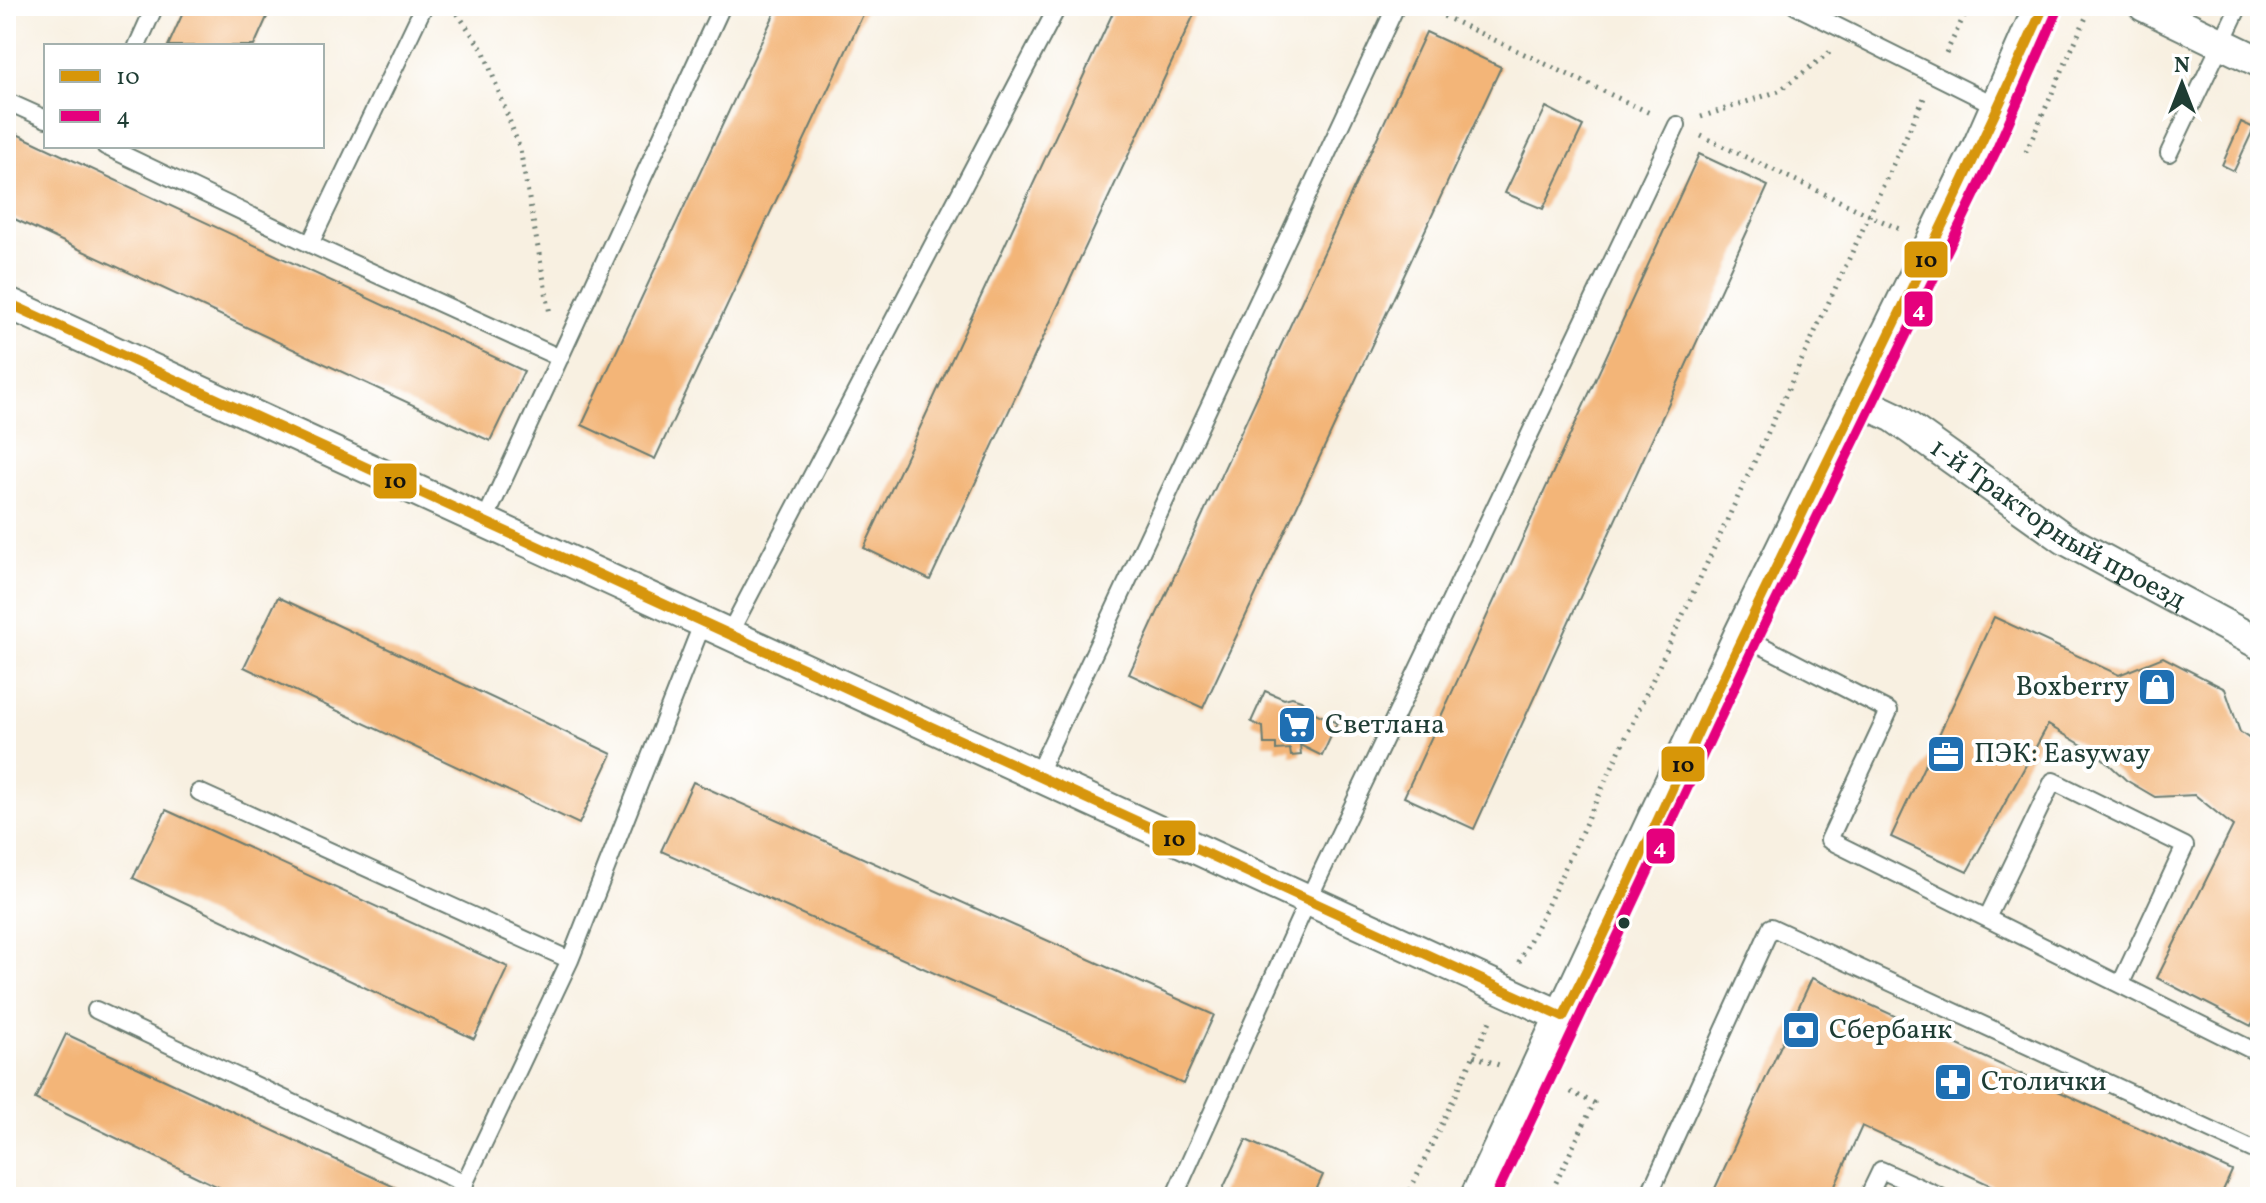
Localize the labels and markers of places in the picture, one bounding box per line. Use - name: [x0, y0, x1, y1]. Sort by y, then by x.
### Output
- shop icon: Boxberry: [2136, 666, 2178, 708]
- place label: Boxberry: [2015, 668, 2129, 707]
- supermarket icon: Светлана: [1276, 704, 1318, 746]
- place label: Светлана: [1325, 706, 1445, 745]
- office icon: ПЭК: Easyway: [1925, 733, 1967, 775]
- place label: ПЭК: Easyway: [1974, 735, 2150, 774]
- unlabelled marker: [1616, 915, 1632, 931]
- bank icon: Сбербанк: [1780, 1009, 1822, 1051]
- place label: Сбербанк: [1829, 1011, 1952, 1050]
- pharmacy icon: Столички: [1932, 1061, 1974, 1103]
- place label: Столички: [1981, 1063, 2107, 1102]

